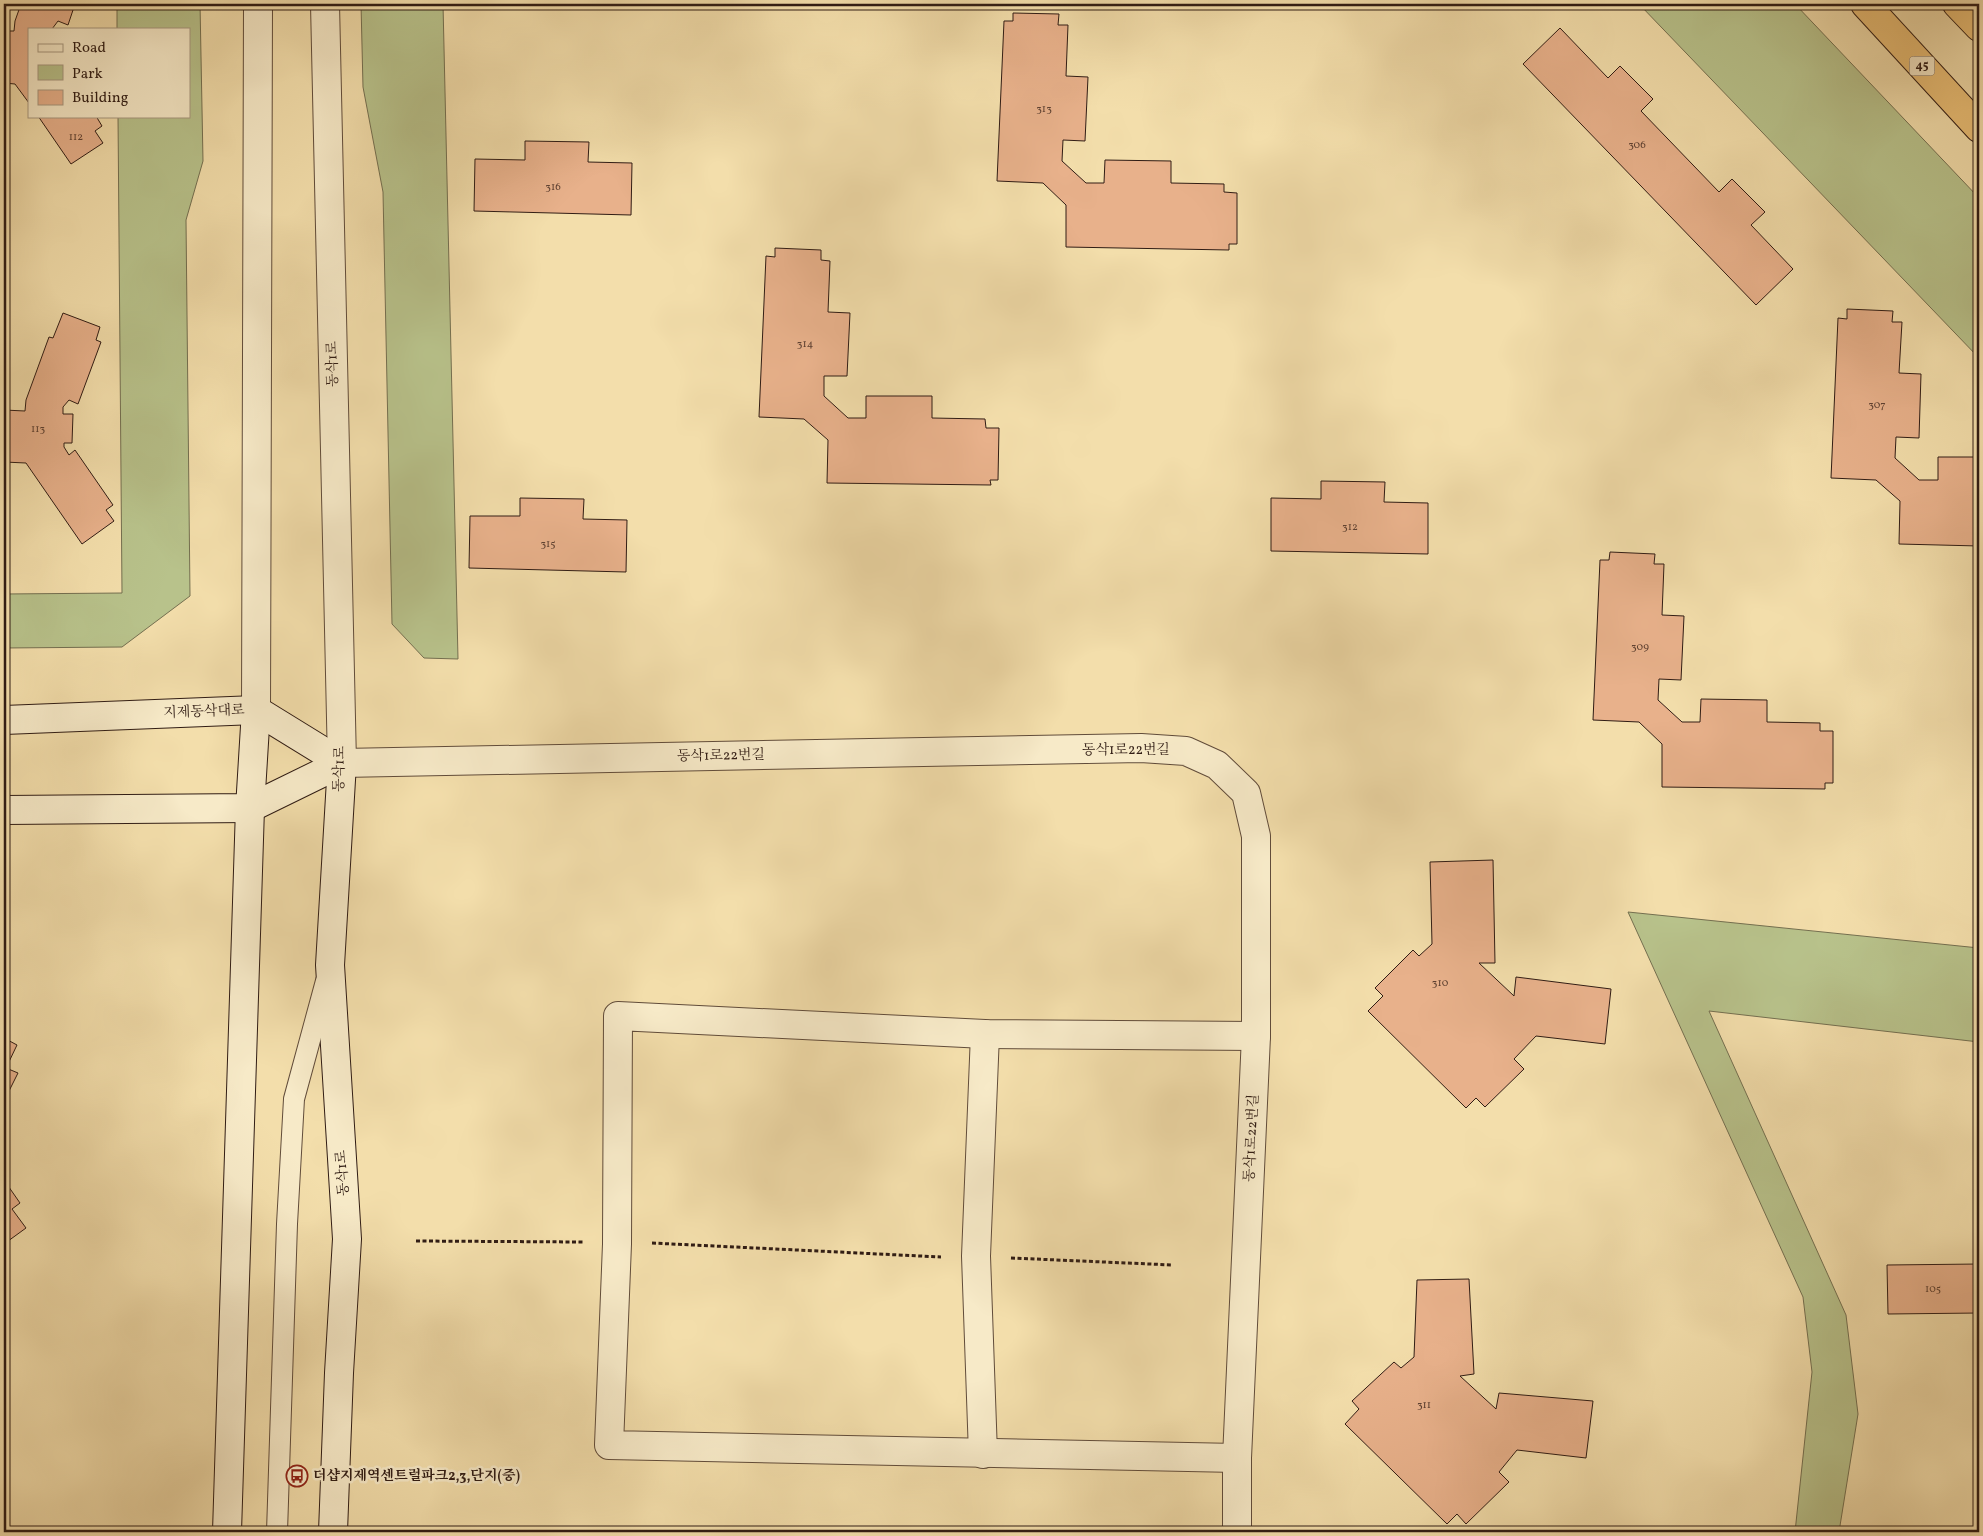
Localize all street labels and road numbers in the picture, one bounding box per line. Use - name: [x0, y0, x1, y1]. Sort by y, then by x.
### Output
- road number: 45: [1910, 56, 1934, 76]
- street label: 동삭1로: [323, 340, 343, 387]
- street label: 지제동삭대로: [163, 701, 245, 723]
- street label: 동삭1로22번길: [1082, 741, 1170, 760]
- street label: 동삭1로: [330, 745, 350, 792]
- street label: 동삭1로22번길: [677, 746, 765, 766]
- street label: 동삭1로22번길: [1240, 1094, 1264, 1182]
- street label: 동삭1로: [332, 1149, 354, 1197]

